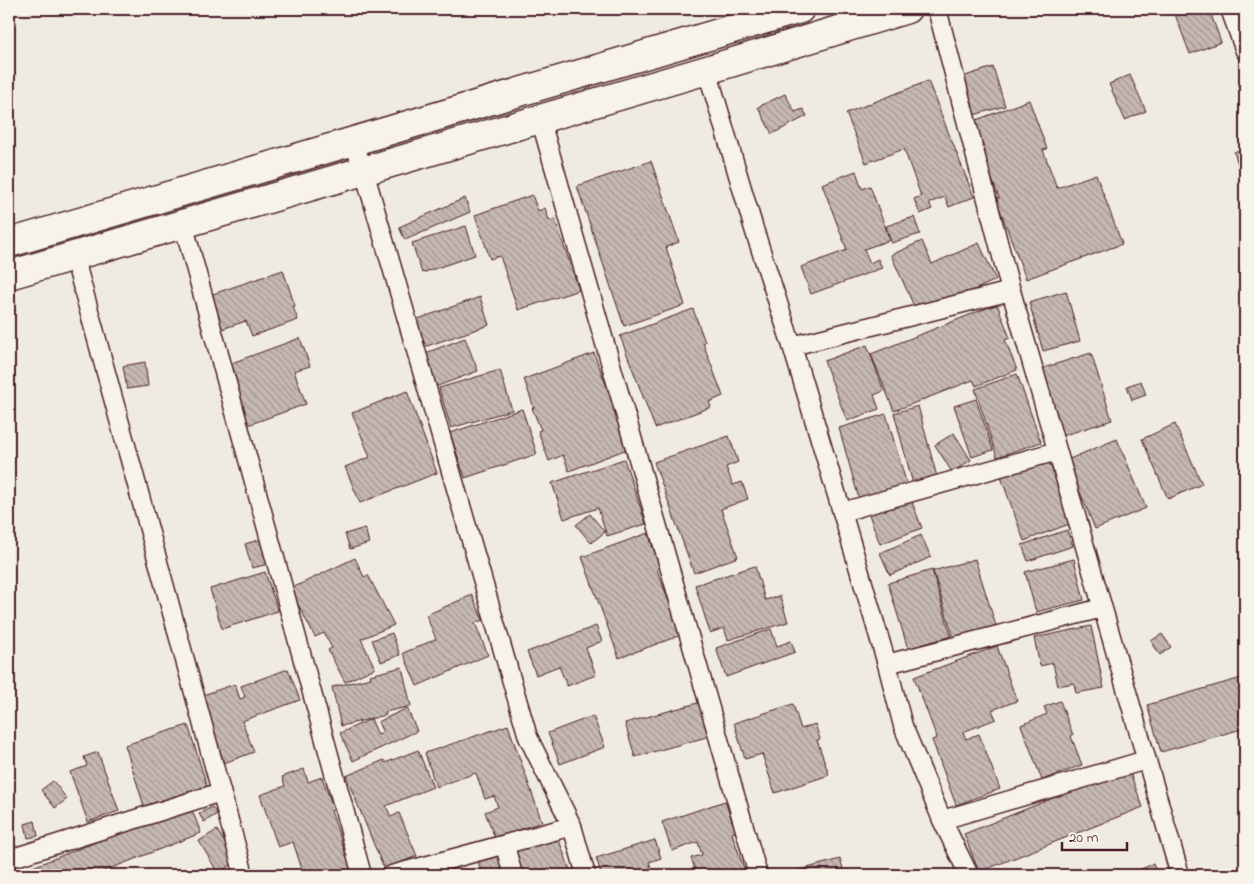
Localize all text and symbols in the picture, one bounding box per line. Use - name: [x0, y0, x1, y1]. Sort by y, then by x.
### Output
- scale bar: [1062, 819, 1126, 851]
- text: 20 m: [1069, 827, 1099, 849]

